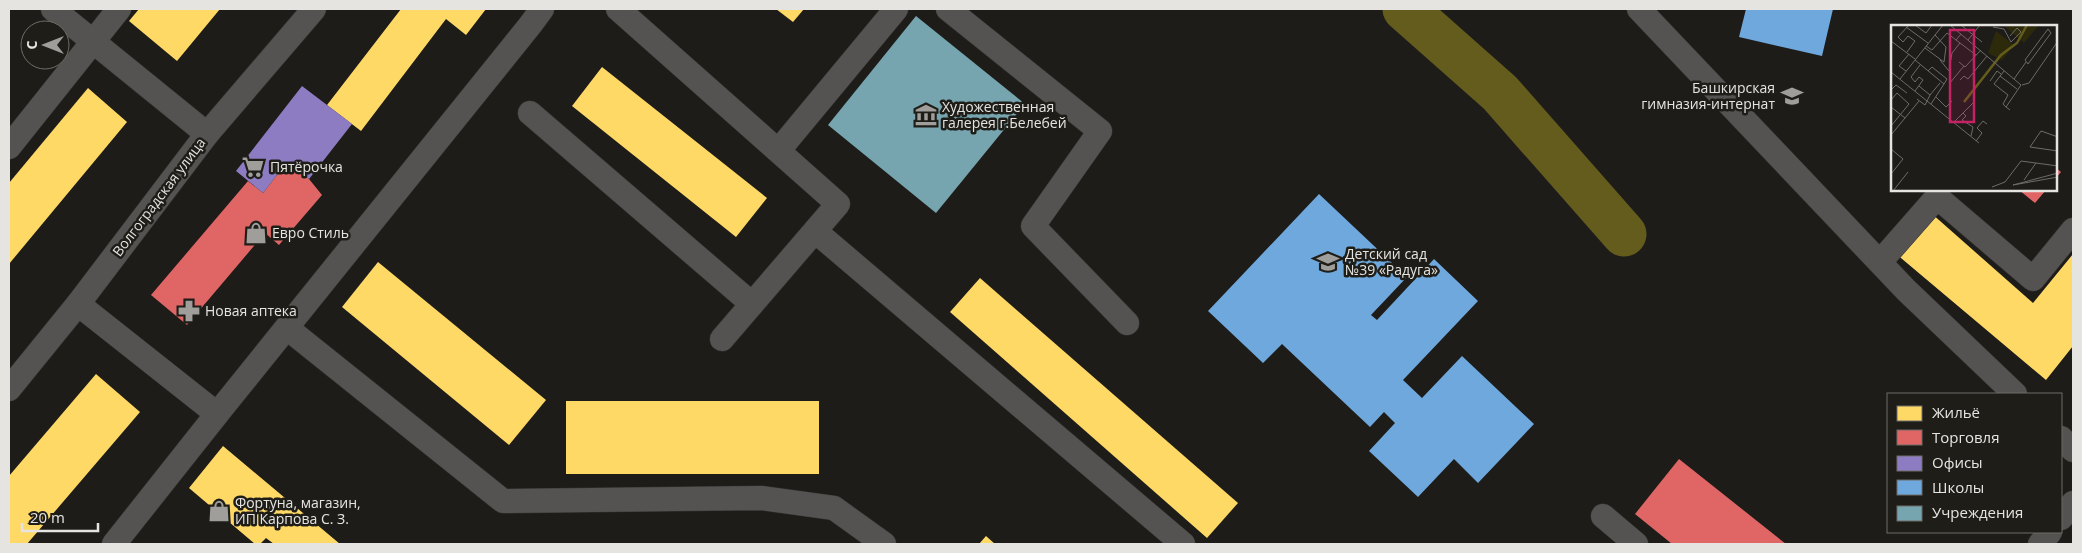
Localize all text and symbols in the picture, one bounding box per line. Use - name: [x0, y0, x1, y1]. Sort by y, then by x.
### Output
- north arrow: [20, 20, 70, 70]
- inset map: [1891, 25, 2057, 191]
- text: С: [22, 40, 41, 49]
- place label: Башкирская гимназия-интернат: [1641, 78, 1775, 113]
- school or university icon: Башкирская гимназия-интернат: [1779, 83, 1805, 109]
- place label: Художественная галерея г.Белебей: [942, 97, 1067, 132]
- museum icon: Художественная галерея г.Белебей: [913, 102, 939, 128]
- street label: Волгоградская улица: [108, 134, 209, 260]
- supermarket icon: Пятёрочка: [240, 154, 266, 180]
- place label: Пятёрочка: [270, 157, 343, 176]
- shop icon: Евро Стиль: [243, 220, 269, 246]
- place label: Евро Стиль: [272, 223, 349, 242]
- place label: Детский сад №39 «Радуга»: [1345, 244, 1438, 279]
- school or university icon: Детский сад №39 «Радуга»: [1315, 249, 1341, 275]
- pharmacy icon: Новая аптека: [176, 298, 202, 324]
- place label: Новая аптека: [205, 301, 297, 320]
- legend: [1887, 393, 2062, 533]
- text: Жильё: [1932, 402, 1980, 422]
- text: Торговля: [1932, 427, 1999, 447]
- text: Офисы: [1932, 452, 1983, 472]
- text: Школы: [1932, 477, 1984, 497]
- place label: Фортуна, магазин, ИП Карпова С. З.: [235, 493, 361, 528]
- shop icon: Фортуна, магазин, ИП Карпова С. З.: [206, 498, 232, 524]
- scale bar: [22, 500, 99, 532]
- text: Учреждения: [1932, 502, 2023, 522]
- text: 20 m: [30, 507, 65, 527]

